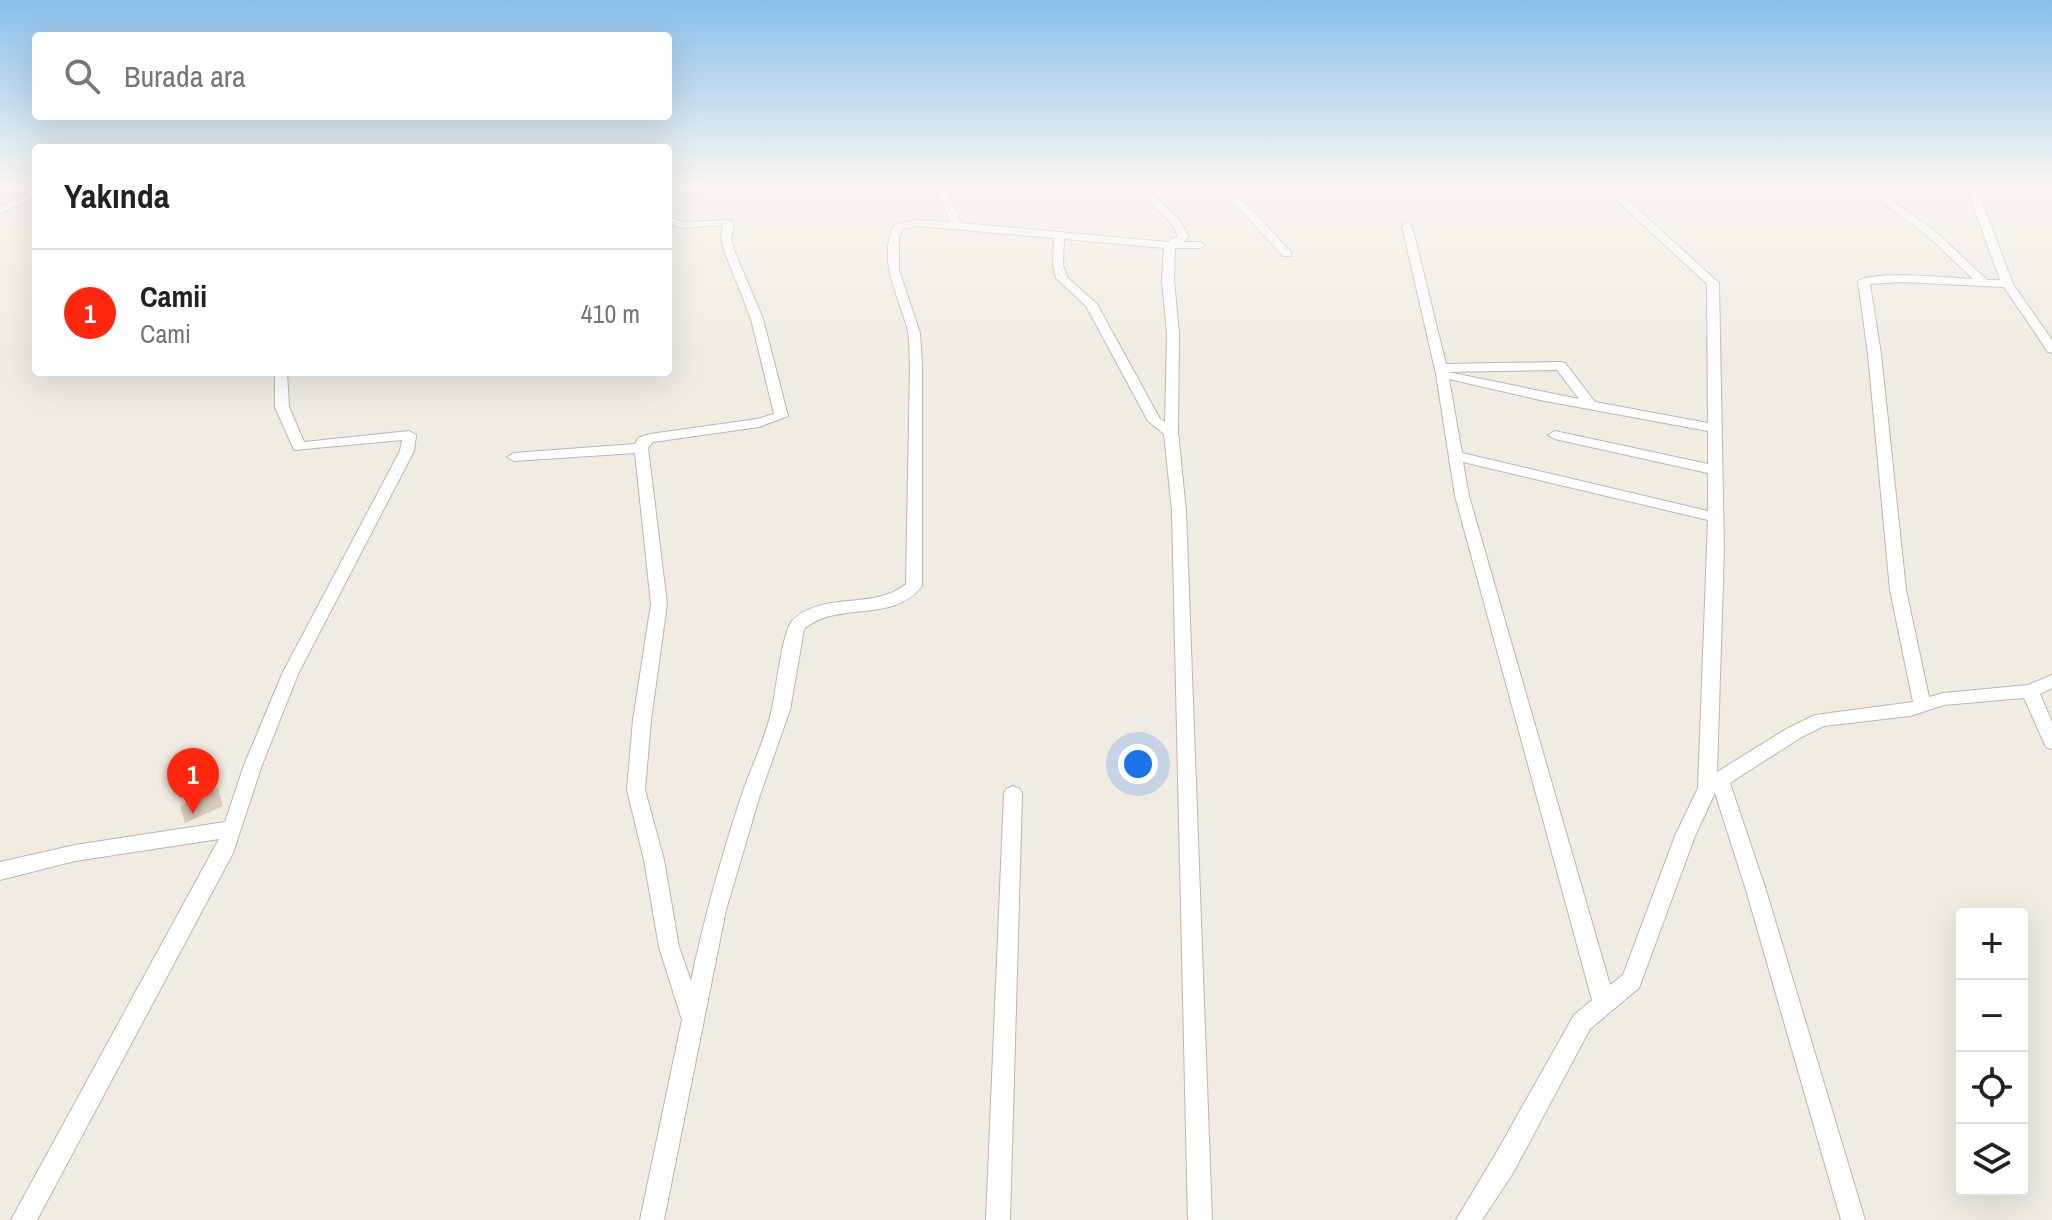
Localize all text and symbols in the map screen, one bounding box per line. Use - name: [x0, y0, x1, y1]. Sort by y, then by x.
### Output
- search box: [32, 32, 672, 120]
- icon: search: [60, 54, 104, 98]
- text: Burada ara: [124, 56, 246, 96]
- text: Yakında: [64, 173, 169, 219]
- text: Camii: [140, 276, 207, 316]
- text: 1: [84, 296, 96, 331]
- text: 410 m: [581, 296, 640, 331]
- text: Cami: [140, 316, 191, 351]
- your location: [1118, 744, 1158, 784]
- pin: 1: [167, 748, 219, 814]
- map controls: [1956, 908, 2028, 1196]
- button: +: [1956, 908, 2028, 980]
- button: −: [1956, 980, 2028, 1052]
- button: locate: [1956, 1052, 2028, 1124]
- button: layers: [1956, 1124, 2028, 1196]

